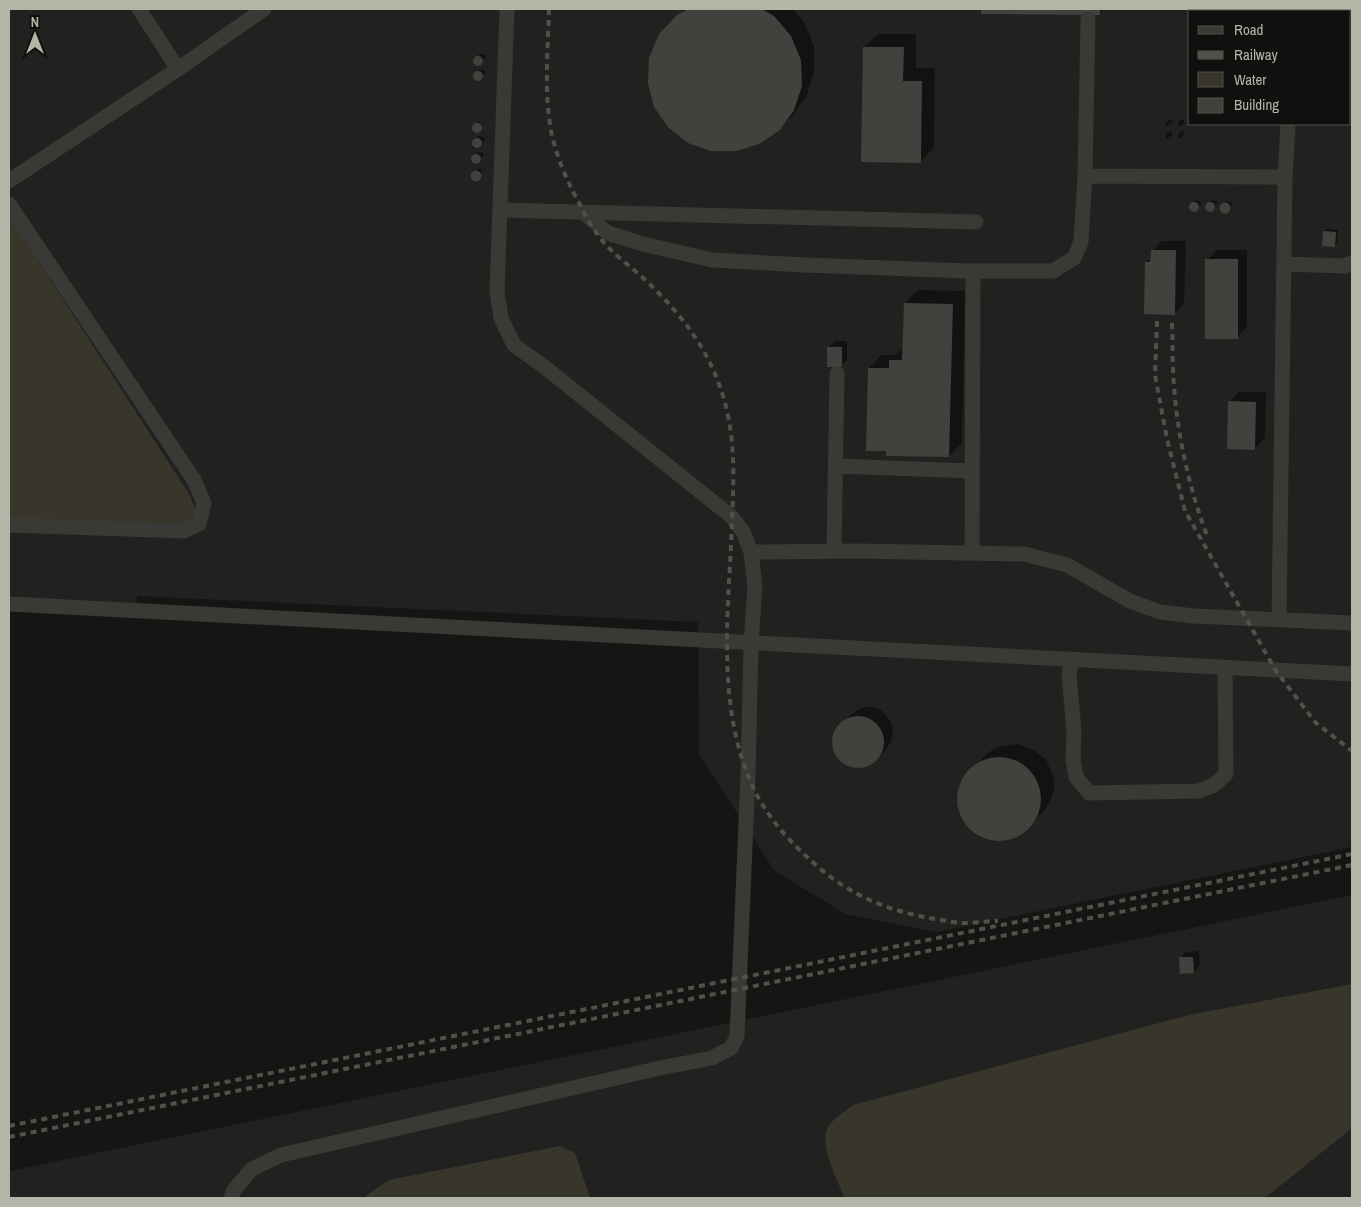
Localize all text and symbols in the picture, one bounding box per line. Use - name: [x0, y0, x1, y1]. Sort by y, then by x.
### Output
- north arrow: [10, 10, 60, 60]
- legend: [1188, 10, 1351, 125]
- text: N: [31, 13, 39, 31]
- text: Road: [1234, 19, 1263, 40]
- text: Railway: [1234, 44, 1279, 65]
- text: Water: [1234, 69, 1266, 90]
- text: Building: [1234, 94, 1279, 115]

